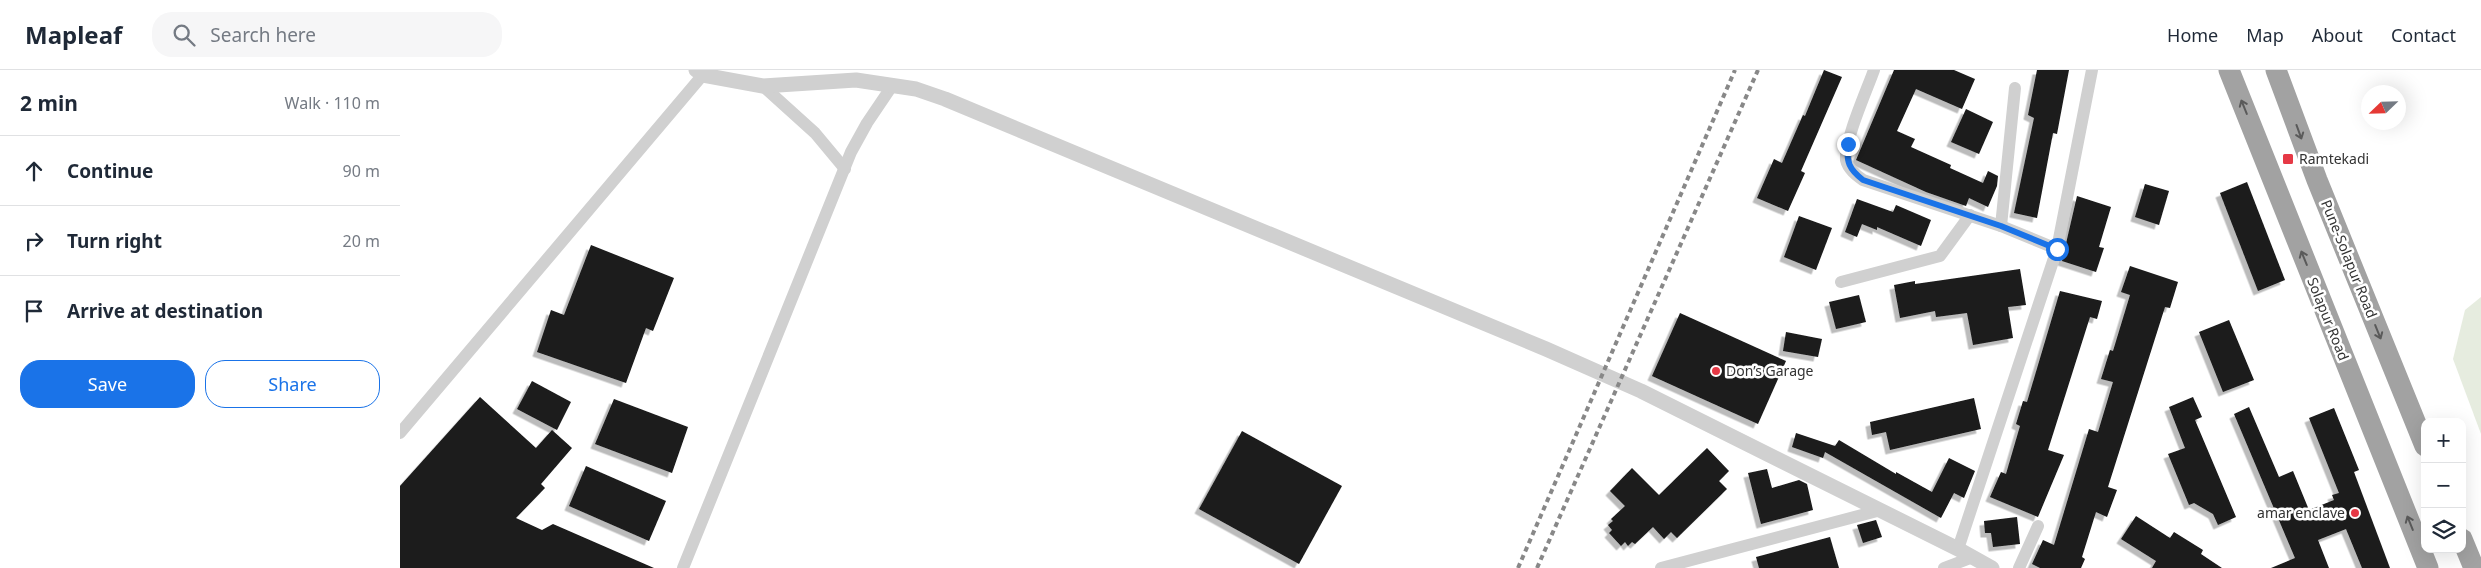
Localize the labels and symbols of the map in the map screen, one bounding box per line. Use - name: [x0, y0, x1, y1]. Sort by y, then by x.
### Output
- north arrow: [2361, 85, 2406, 130]
- one-way arrow: [2239, 100, 2248, 115]
- one-way arrow: [2295, 124, 2304, 139]
- route end: [1837, 133, 1860, 156]
- place label: Ramtekadi: [2299, 149, 2369, 168]
- marker: Ramtekadi: [2281, 152, 2295, 166]
- street label: Pune-Solapur Road: [2318, 197, 2380, 321]
- route start: [2046, 238, 2069, 261]
- one-way arrow: [2299, 251, 2308, 266]
- street label: Solapur Road: [2304, 275, 2352, 363]
- one-way arrow: [2374, 324, 2384, 339]
- place label: Don’s Garage: [1726, 361, 1814, 380]
- marker: Don’s Garage: [1710, 365, 1722, 377]
- place label: amar enclave: [2257, 503, 2345, 522]
- marker: amar enclave: [2349, 507, 2361, 519]
- one-way arrow: [2405, 516, 2414, 531]

